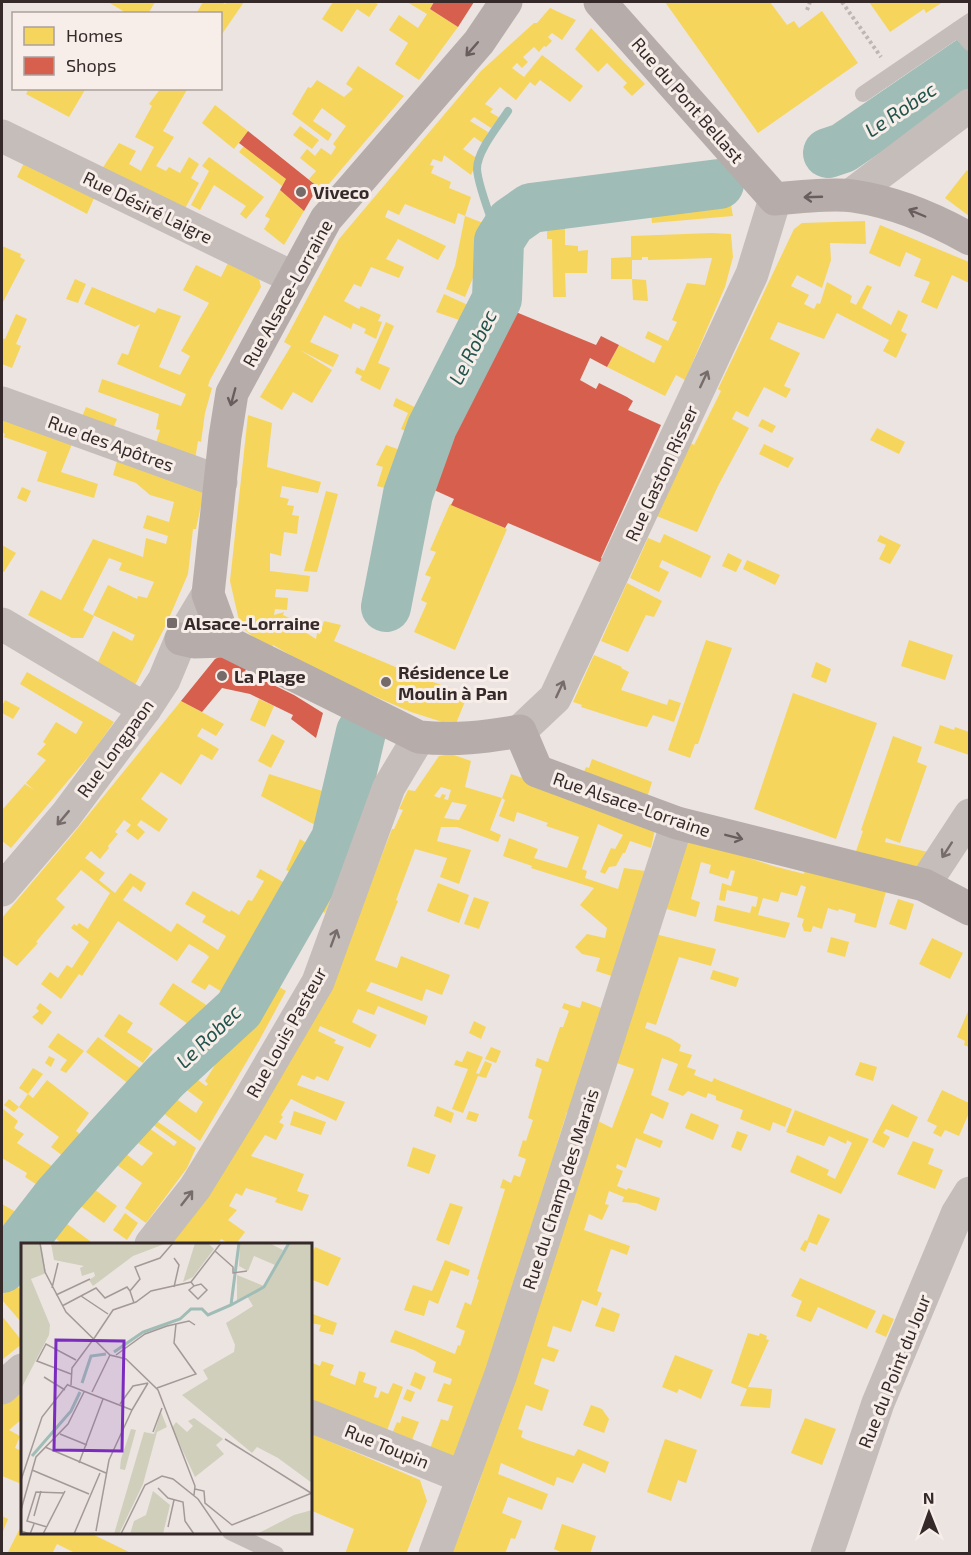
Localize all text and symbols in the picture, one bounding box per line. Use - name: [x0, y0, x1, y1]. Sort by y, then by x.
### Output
- legend: [12, 12, 222, 90]
- text: Homes: [66, 24, 123, 46]
- street label: Rue du Pont Bellast: [628, 33, 749, 167]
- one-way arrow: [465, 41, 479, 56]
- text: Shops: [66, 54, 116, 76]
- water label: Le Robec: [860, 76, 940, 141]
- street label: Rue Désiré Laigre: [80, 166, 216, 248]
- place label: Viveco: [313, 181, 369, 203]
- marker: Viveco: [294, 185, 308, 199]
- one-way arrow: [803, 191, 823, 202]
- one-way arrow: [909, 207, 927, 218]
- street label: Rue Alsace-Lorraine: [237, 216, 337, 370]
- water label: Le Robec: [443, 305, 501, 388]
- one-way arrow: [699, 370, 710, 388]
- one-way arrow: [226, 387, 238, 406]
- street label: Rue Gaston Risser: [620, 401, 702, 545]
- street label: Rue des Apôtres: [45, 410, 177, 476]
- place label: Alsace-Lorraine: [184, 612, 320, 634]
- marker: Alsace-Lorraine: [165, 616, 179, 630]
- place label: Résidence Le Moulin à Pan: [398, 661, 509, 704]
- place label: La Plage: [234, 665, 306, 687]
- marker: La Plage: [215, 669, 229, 683]
- marker: Résidence Le Moulin à Pan: [379, 675, 393, 689]
- one-way arrow: [555, 680, 567, 698]
- street label: Rue Longpaon: [72, 695, 158, 801]
- street label: Rue Alsace-Lorraine: [550, 767, 714, 841]
- one-way arrow: [56, 810, 69, 826]
- one-way arrow: [724, 832, 743, 844]
- one-way arrow: [941, 841, 953, 858]
- one-way arrow: [329, 929, 340, 948]
- street label: Rue Louis Pasteur: [241, 963, 331, 1101]
- water label: Le Robec: [171, 999, 246, 1073]
- street label: Rue du Champ des Marais: [517, 1086, 603, 1292]
- one-way arrow: [180, 1191, 193, 1207]
- inset map: [21, 1243, 312, 1534]
- street label: Rue du Point du Jour: [853, 1291, 935, 1451]
- street label: Rue Toupin: [342, 1419, 432, 1473]
- north arrow: [899, 1483, 959, 1543]
- text: N: [923, 1488, 935, 1507]

